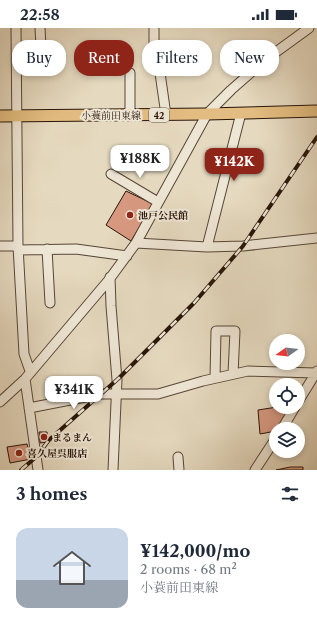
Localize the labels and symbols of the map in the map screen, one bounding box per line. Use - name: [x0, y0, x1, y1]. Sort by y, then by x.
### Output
- road number: 42: [149, 108, 169, 122]
- street label: 小蓑前田東線: [81, 109, 141, 122]
- pin: ¥188K: [112, 145, 168, 179]
- pin: ¥142K: [206, 148, 262, 182]
- place label: 池戸公民館: [138, 209, 188, 222]
- marker: 池戸公民館: [125, 210, 135, 220]
- north arrow: [269, 334, 305, 370]
- pin: ¥341K: [46, 376, 102, 410]
- place label: まるまん: [52, 431, 92, 444]
- marker: まるまん: [39, 432, 49, 442]
- place label: 喜久屋呉服店: [27, 447, 88, 460]
- marker: 喜久屋呉服店: [14, 448, 24, 458]

